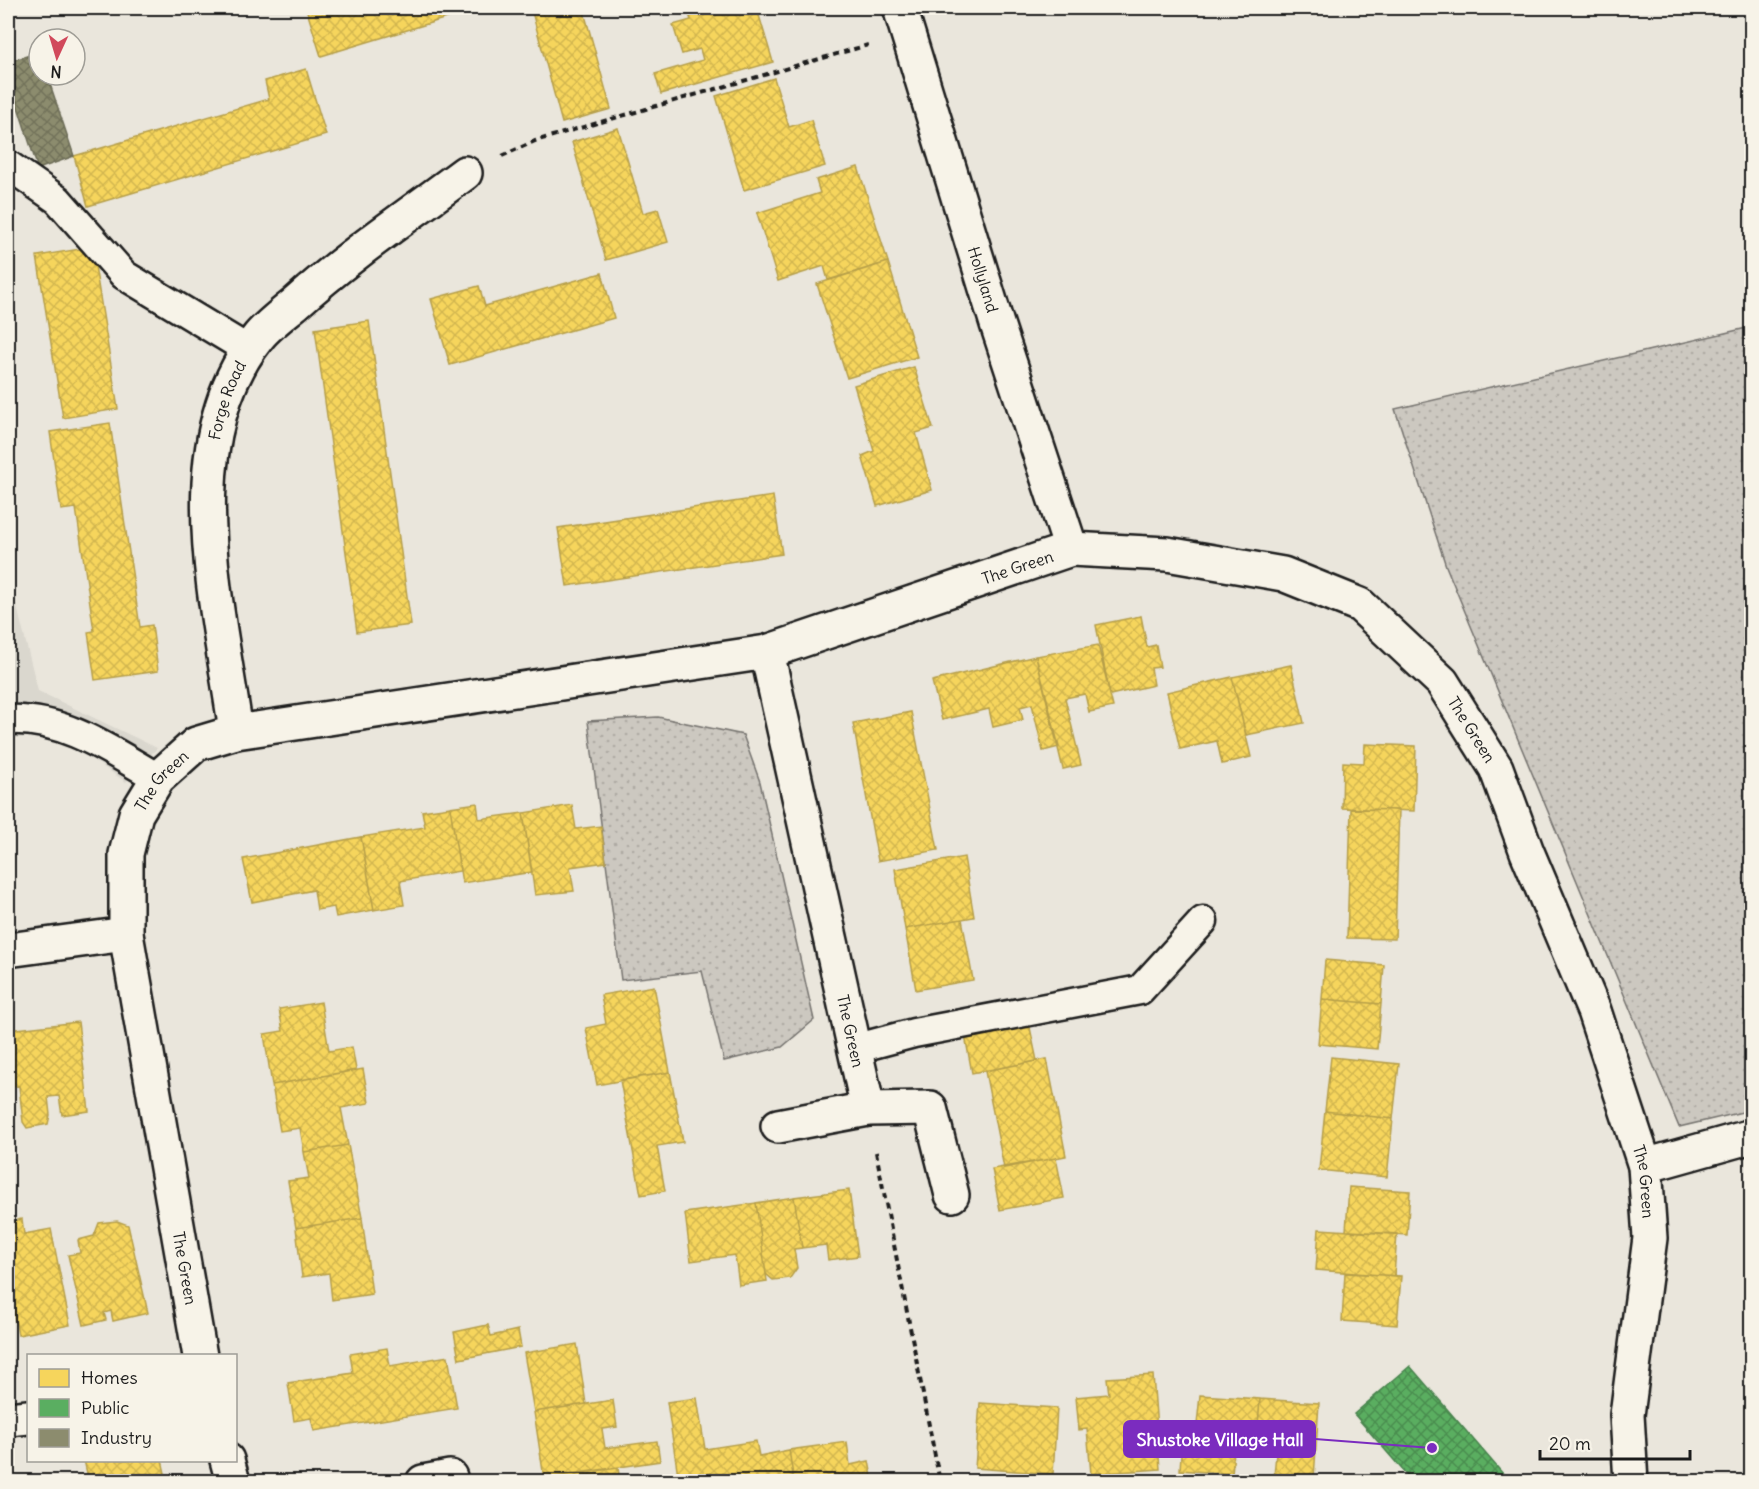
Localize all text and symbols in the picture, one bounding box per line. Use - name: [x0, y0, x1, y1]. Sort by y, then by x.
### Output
- north arrow: [27, 27, 87, 87]
- text: N: [50, 62, 62, 82]
- street label: Hollyland: [964, 244, 1003, 315]
- street label: Forge Road: [204, 357, 250, 441]
- street label: The Green: [979, 546, 1056, 589]
- street label: The Green: [1444, 693, 1500, 766]
- street label: The Green: [130, 746, 192, 815]
- street label: The Green: [833, 992, 868, 1069]
- street label: The Green: [1629, 1142, 1659, 1219]
- street label: The Green: [169, 1230, 201, 1306]
- legend: [27, 1354, 237, 1462]
- text: Homes: [81, 1366, 138, 1389]
- text: Public: [81, 1396, 130, 1419]
- callout: Shustoke Village Hall: [1124, 1421, 1315, 1457]
- scale bar: [1540, 1423, 1690, 1461]
- text: Industry: [81, 1426, 152, 1449]
- text: Shustoke Village Hall: [1136, 1428, 1304, 1451]
- text: 20 m: [1549, 1432, 1591, 1455]

